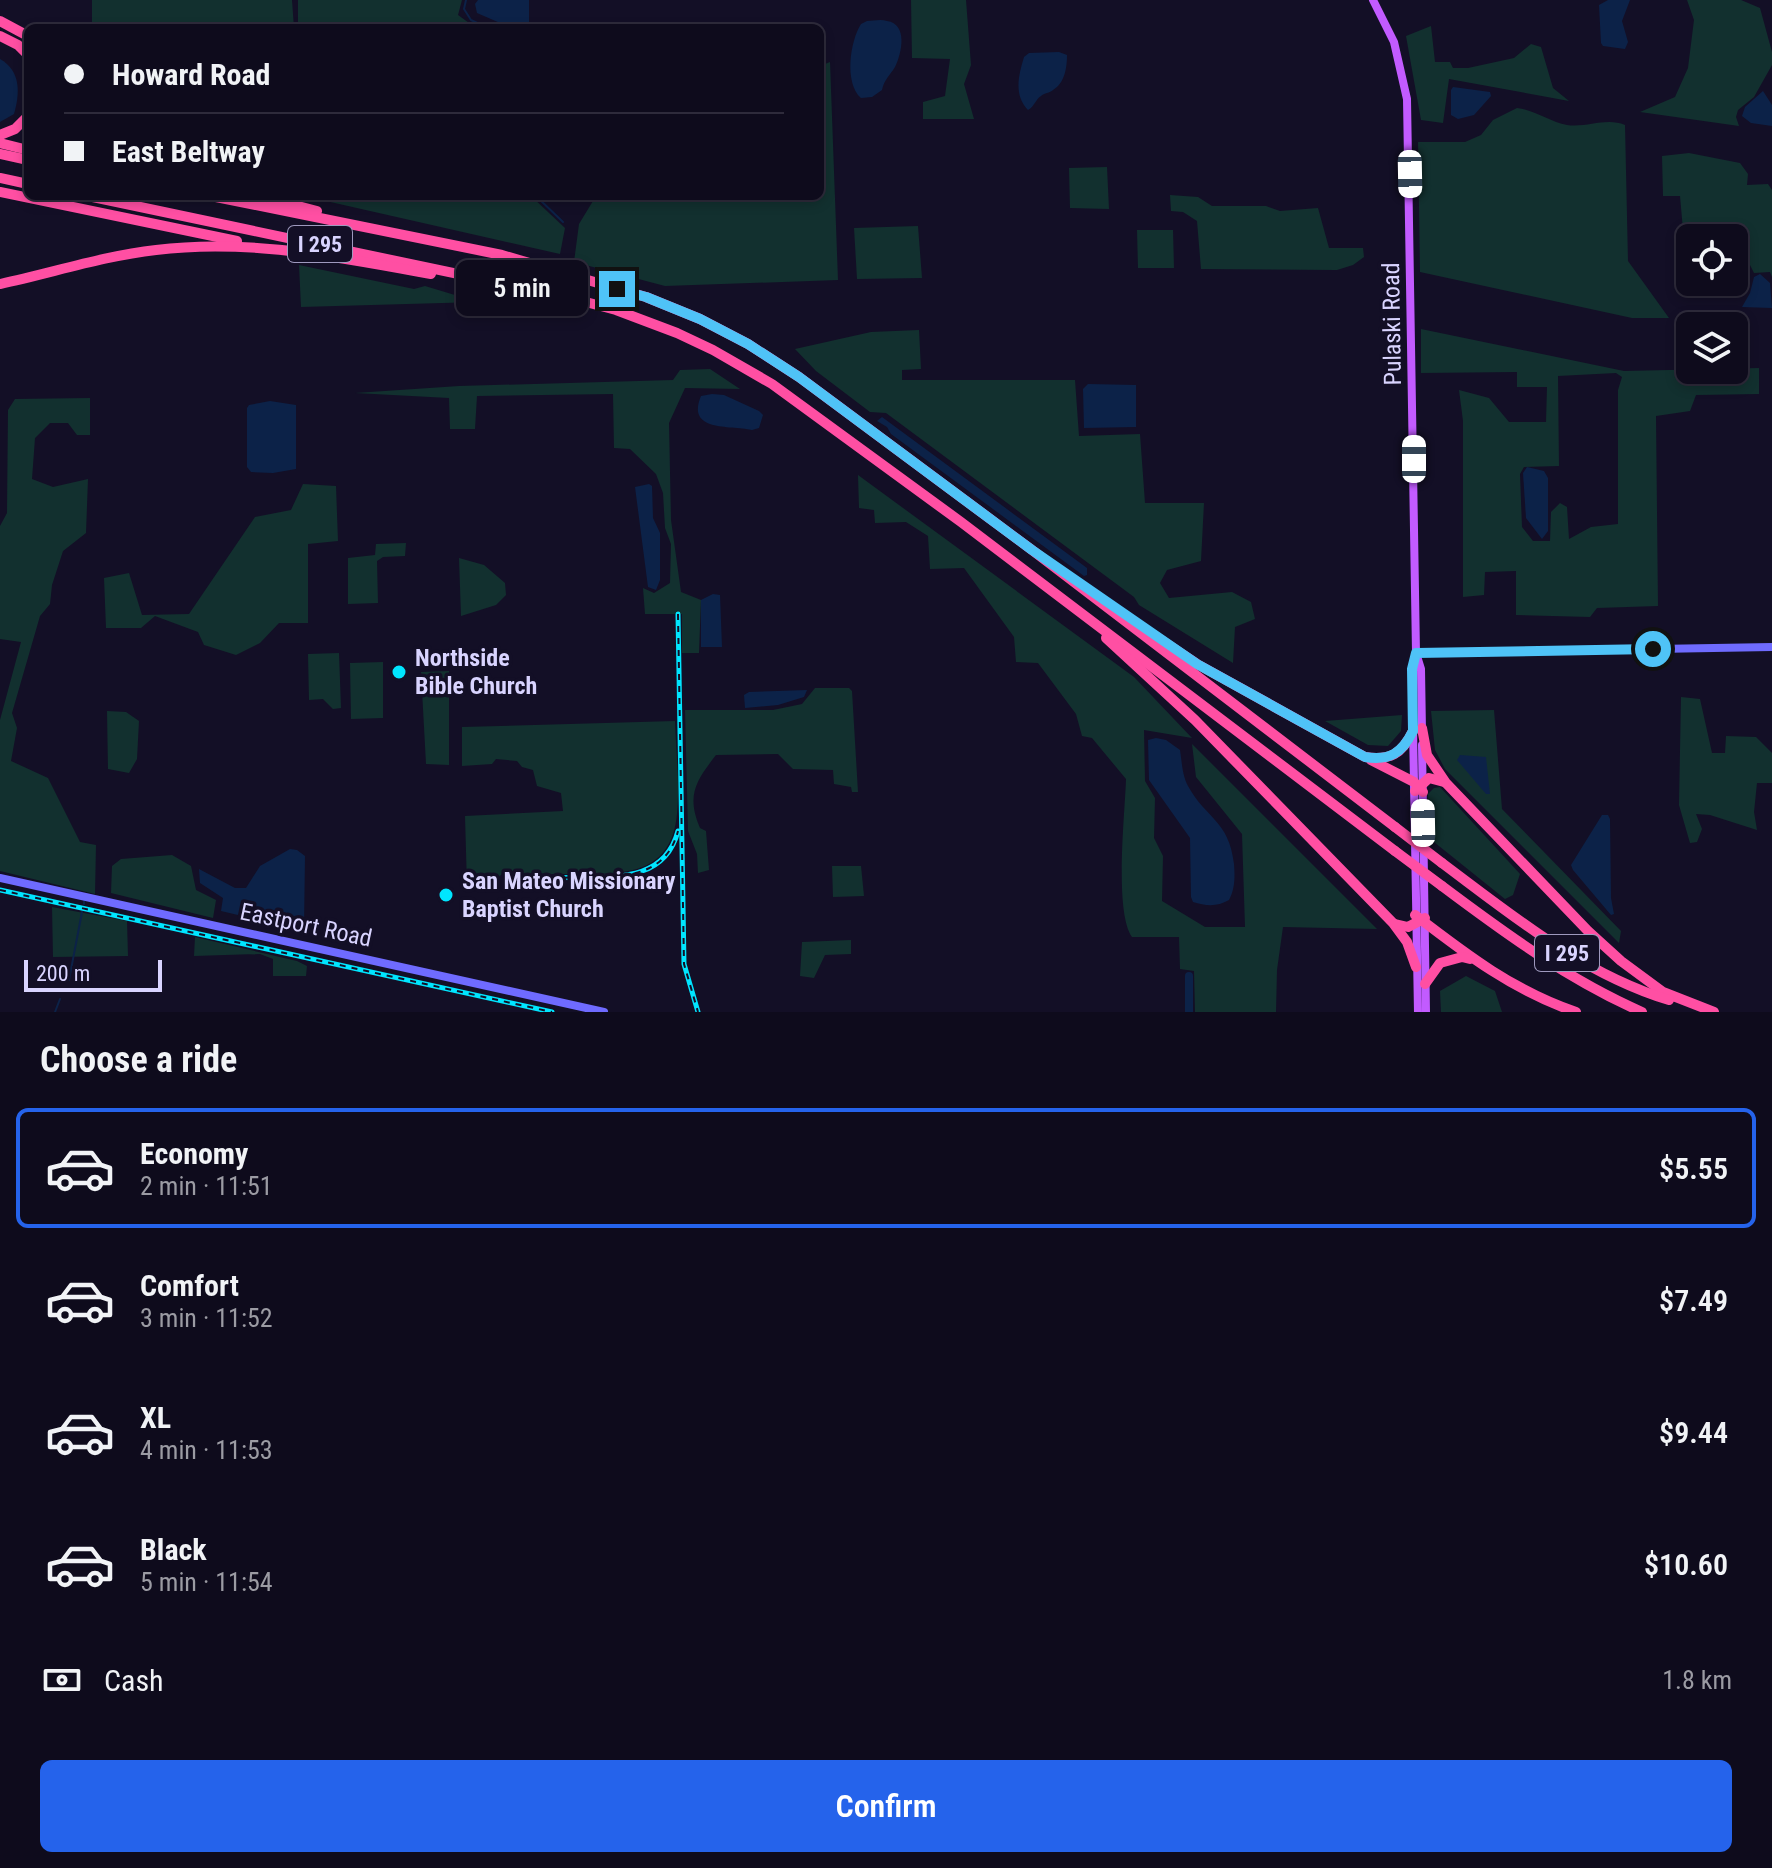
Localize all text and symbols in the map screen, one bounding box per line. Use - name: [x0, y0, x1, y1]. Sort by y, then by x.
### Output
- text: Howard Road: [112, 57, 270, 92]
- text: East Beltway: [112, 134, 265, 169]
- car: [1398, 150, 1422, 198]
- map controls: [1676, 224, 1748, 384]
- button: locate: [1676, 224, 1748, 296]
- road number: I 295: [288, 226, 352, 262]
- callout: 5 min: [457, 261, 589, 317]
- street label: Pulaski Road: [1377, 262, 1407, 386]
- route end: [599, 271, 635, 307]
- text: 5 min: [493, 273, 551, 303]
- button: layers: [1676, 312, 1748, 384]
- car: [1402, 435, 1426, 483]
- route start: [1635, 631, 1671, 667]
- place label: Northside Bible Church: [415, 644, 537, 700]
- marker: Northside Bible Church: [390, 663, 408, 681]
- car: [1411, 799, 1435, 847]
- place label: San Mateo Missionary Baptist Church: [462, 867, 676, 923]
- marker: San Mateo Missionary Baptist Church: [437, 886, 455, 904]
- street label: Eastport Road: [238, 897, 374, 953]
- road number: I 295: [1535, 935, 1599, 971]
- scale bar: [24, 956, 162, 992]
- text: 200 m: [36, 961, 90, 986]
- text: Choose a ride: [40, 1039, 237, 1081]
- icon: car: [44, 1132, 116, 1204]
- text: Economy: [140, 1136, 248, 1171]
- text: $5.55: [1659, 1151, 1728, 1186]
- text: 2 min · 11:51: [140, 1171, 273, 1201]
- icon: car: [44, 1264, 116, 1336]
- text: Comfort: [140, 1268, 239, 1303]
- text: $7.49: [1659, 1283, 1728, 1318]
- text: 3 min · 11:52: [140, 1303, 273, 1333]
- icon: car: [44, 1396, 116, 1468]
- text: XL: [140, 1400, 171, 1435]
- text: $9.44: [1659, 1415, 1728, 1450]
- text: 4 min · 11:53: [140, 1435, 273, 1465]
- icon: car: [44, 1528, 116, 1600]
- text: Black: [140, 1532, 207, 1567]
- text: $10.60: [1644, 1547, 1728, 1582]
- text: 5 min · 11:54: [140, 1567, 273, 1597]
- icon: cash: [40, 1658, 84, 1702]
- text: Cash: [104, 1663, 164, 1698]
- text: 1.8 km: [1662, 1665, 1732, 1695]
- button: Confirm: [40, 1760, 1732, 1852]

